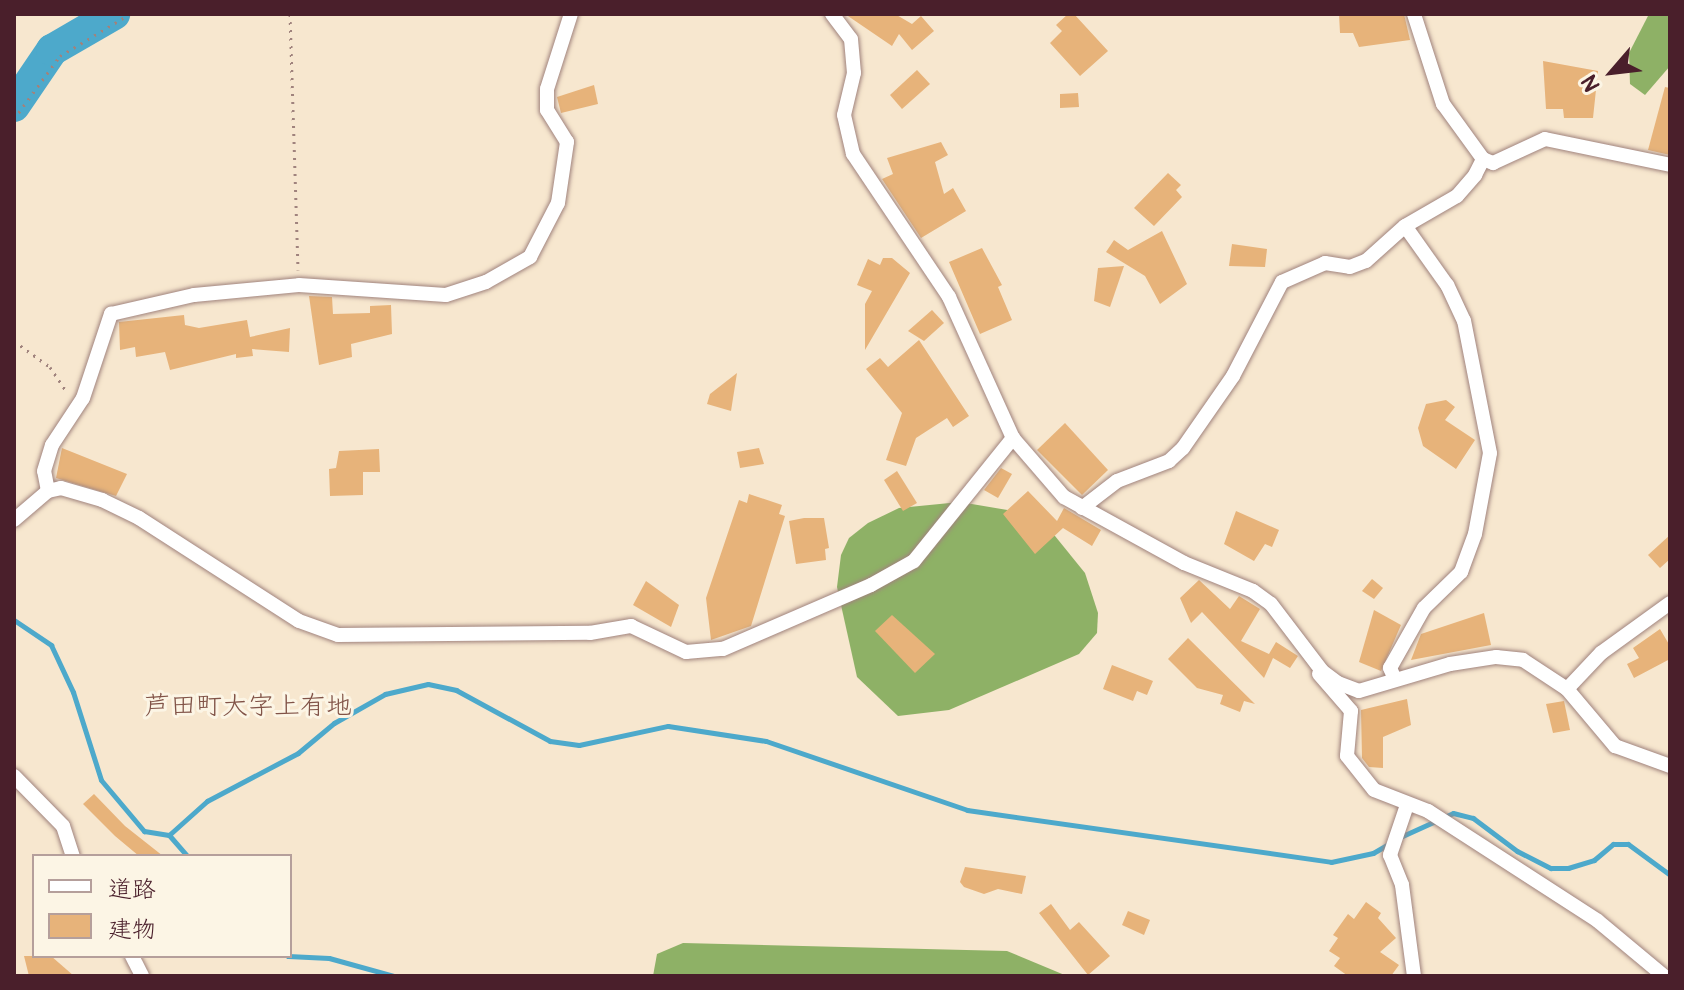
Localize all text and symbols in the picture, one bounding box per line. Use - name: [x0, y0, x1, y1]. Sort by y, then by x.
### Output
- north arrow: [1572, 32, 1652, 112]
- text: N: [1575, 70, 1607, 96]
- district label: 芦田町大字上有地: [144, 691, 352, 723]
- legend: [32, 854, 292, 958]
- text: 道路: [108, 875, 156, 904]
- text: 建物: [108, 915, 156, 944]

